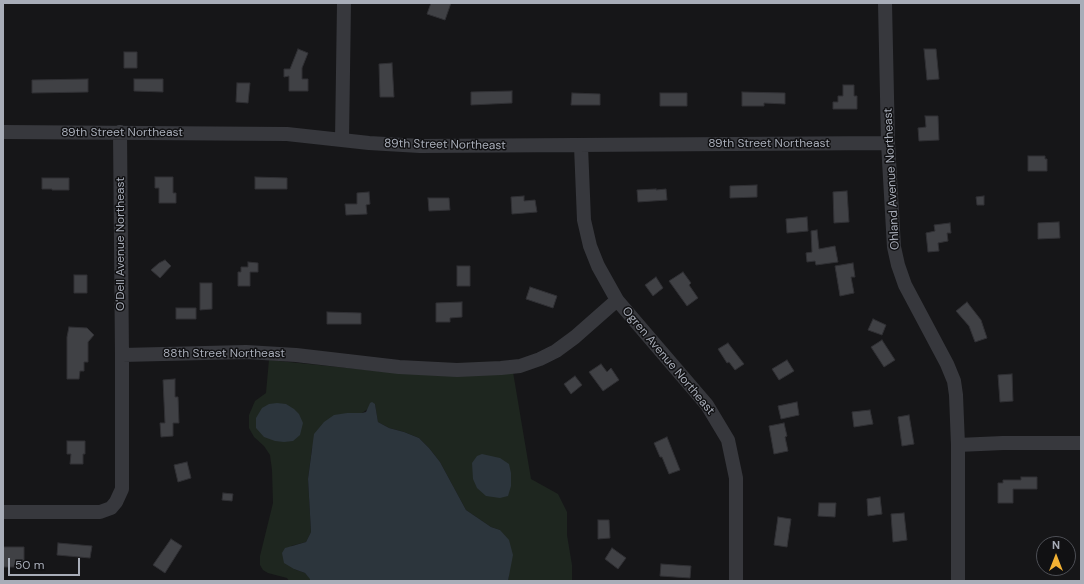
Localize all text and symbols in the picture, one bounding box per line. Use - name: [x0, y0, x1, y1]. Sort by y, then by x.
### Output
- street label: Ohland Avenue Northeast: [881, 108, 903, 250]
- street label: 89th Street Northeast: [61, 126, 183, 140]
- street label: 89th Street Northeast: [384, 137, 506, 153]
- street label: 89th Street Northeast: [708, 137, 830, 151]
- street label: O'Dell Avenue Northeast: [114, 177, 128, 311]
- street label: Ogren Avenue Northeast: [619, 304, 717, 418]
- street label: 88th Street Northeast: [163, 347, 285, 361]
- north arrow: [1036, 536, 1076, 576]
- text: N: [1052, 538, 1060, 552]
- scale bar: [10, 550, 82, 576]
- text: 50 m: [15, 557, 44, 573]

